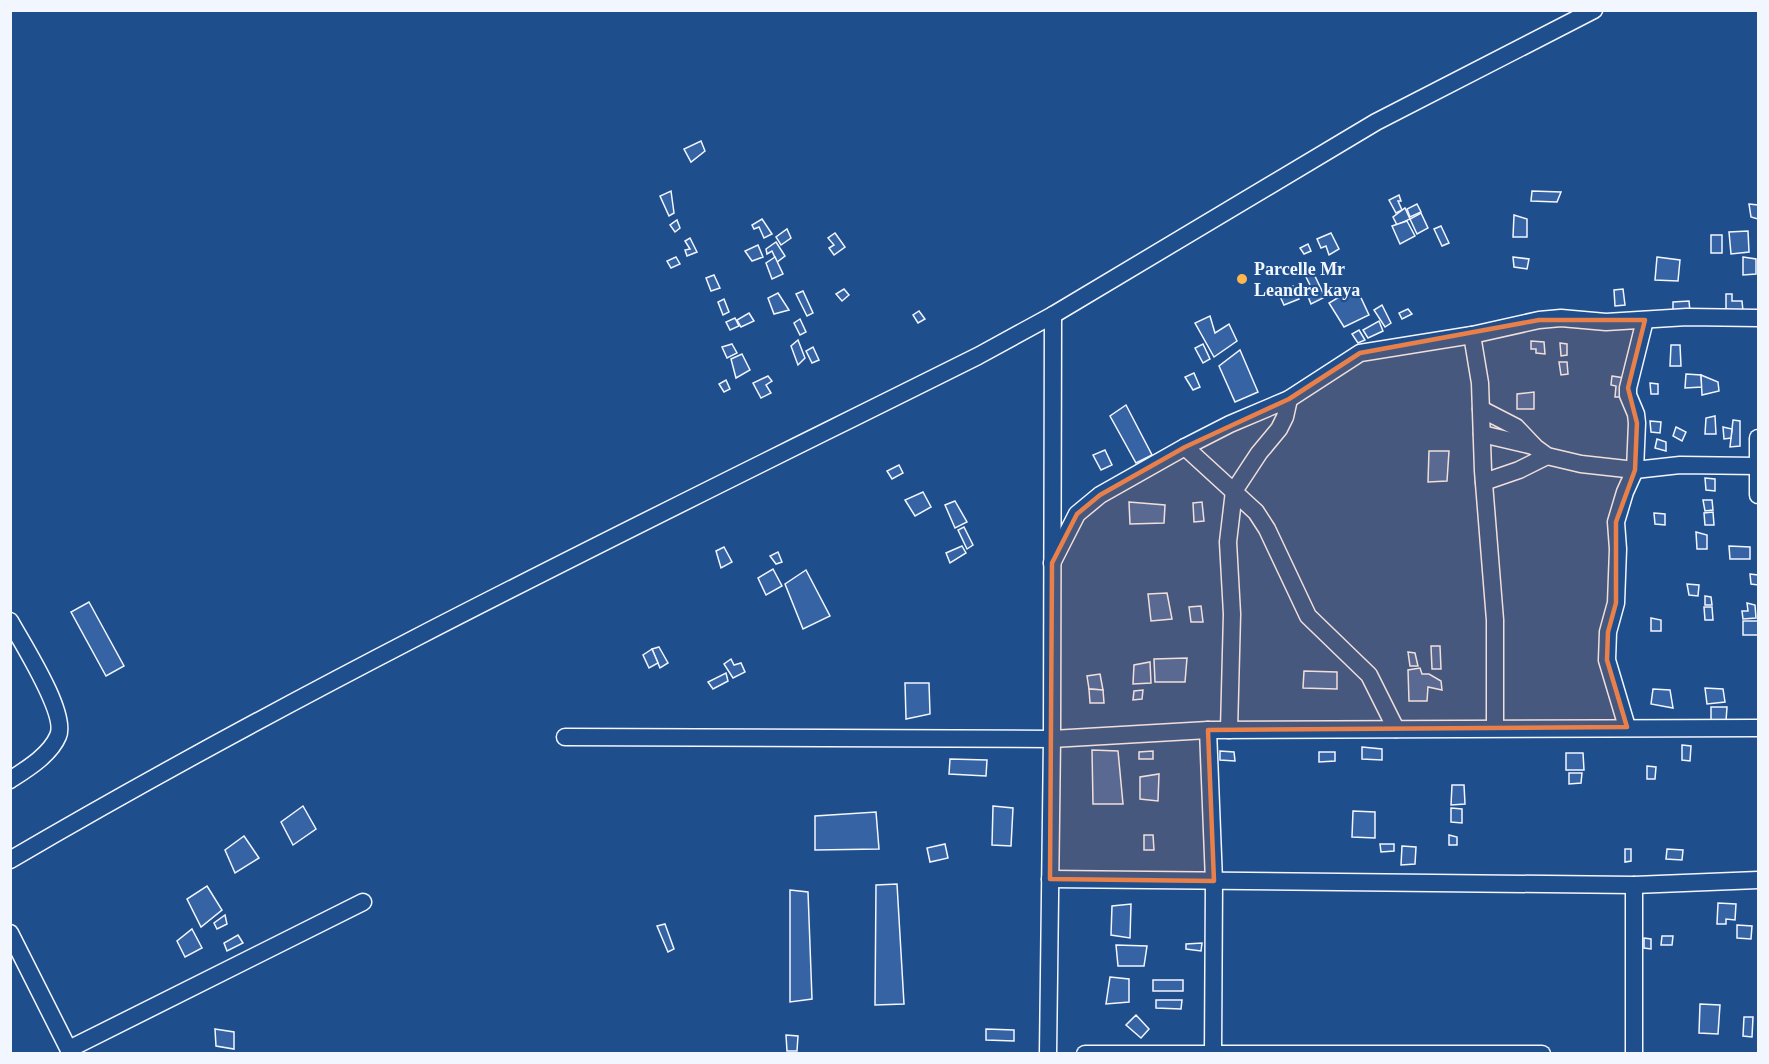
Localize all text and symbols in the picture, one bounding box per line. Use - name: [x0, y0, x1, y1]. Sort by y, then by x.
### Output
- place label: Parcelle Mr Leandre kaya: [1254, 259, 1360, 300]
- marker: Parcelle Mr Leandre kaya: [1235, 272, 1249, 286]

